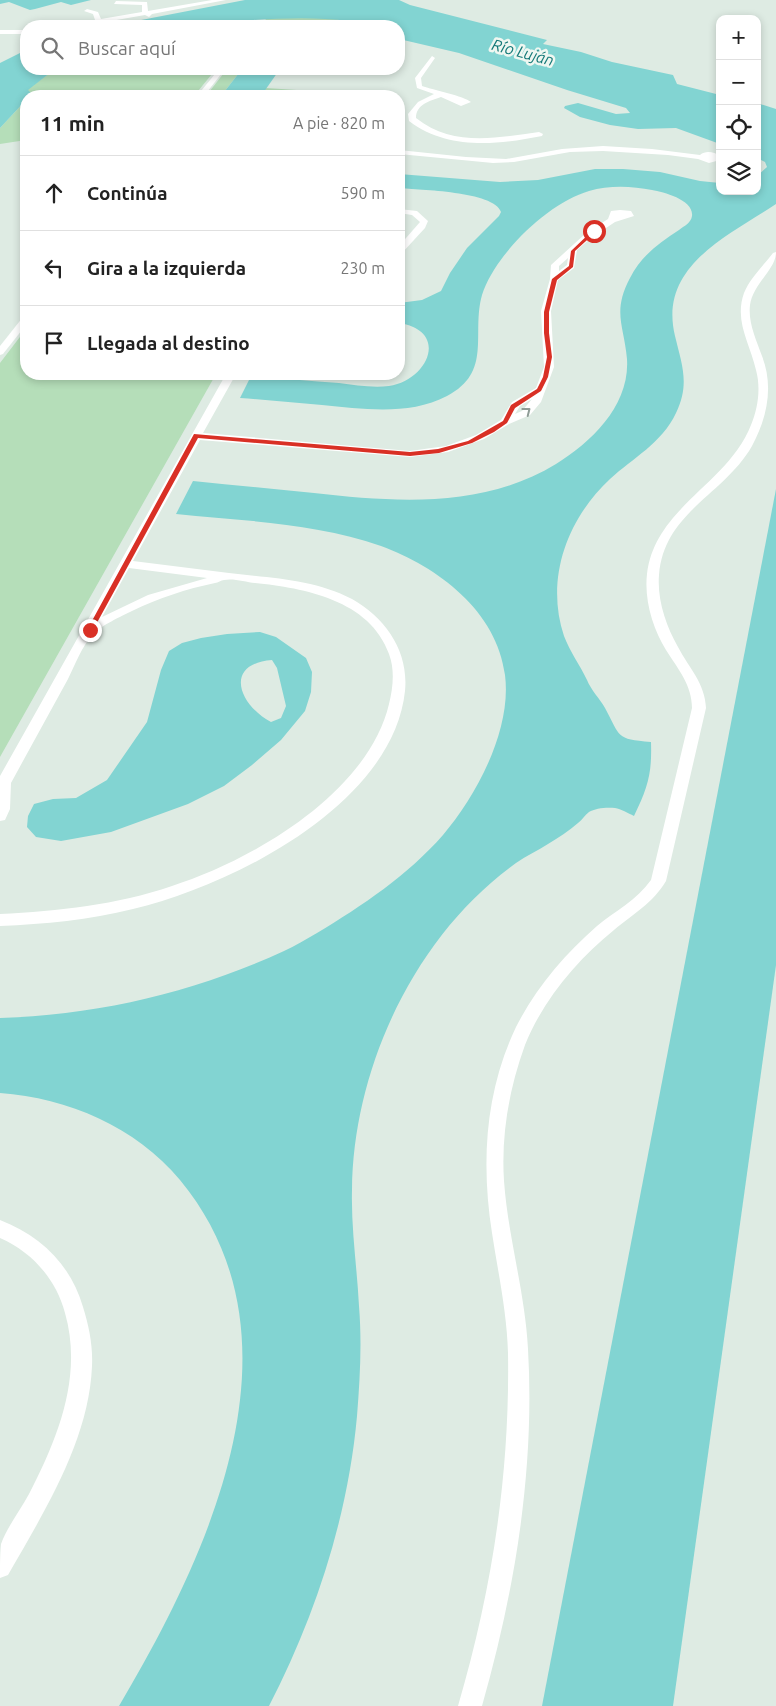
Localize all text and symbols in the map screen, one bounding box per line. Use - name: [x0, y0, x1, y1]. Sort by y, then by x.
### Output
- map controls: [716, 15, 761, 195]
- button: +: [716, 15, 761, 60]
- search box: [20, 20, 405, 75]
- icon: search: [38, 34, 66, 62]
- water label: Río Luján: [490, 35, 556, 69]
- text: Buscar aquí: [78, 37, 176, 59]
- button: −: [716, 60, 761, 105]
- button: locate: [716, 105, 761, 150]
- text: 11 min: [40, 111, 105, 135]
- text: A pie · 820 m: [293, 114, 385, 132]
- button: layers: [716, 150, 761, 195]
- icon: ahead: [40, 179, 68, 207]
- text: Continúa: [87, 182, 168, 204]
- text: 590 m: [340, 184, 385, 202]
- route start: [583, 220, 606, 243]
- icon: left: [40, 254, 68, 282]
- text: Gira a la izquierda: [87, 257, 246, 279]
- text: 230 m: [340, 259, 385, 277]
- icon: arrive: [40, 329, 68, 357]
- text: Llegada al destino: [87, 332, 250, 354]
- one-way arrow: [521, 408, 530, 416]
- route end: [79, 619, 102, 642]

